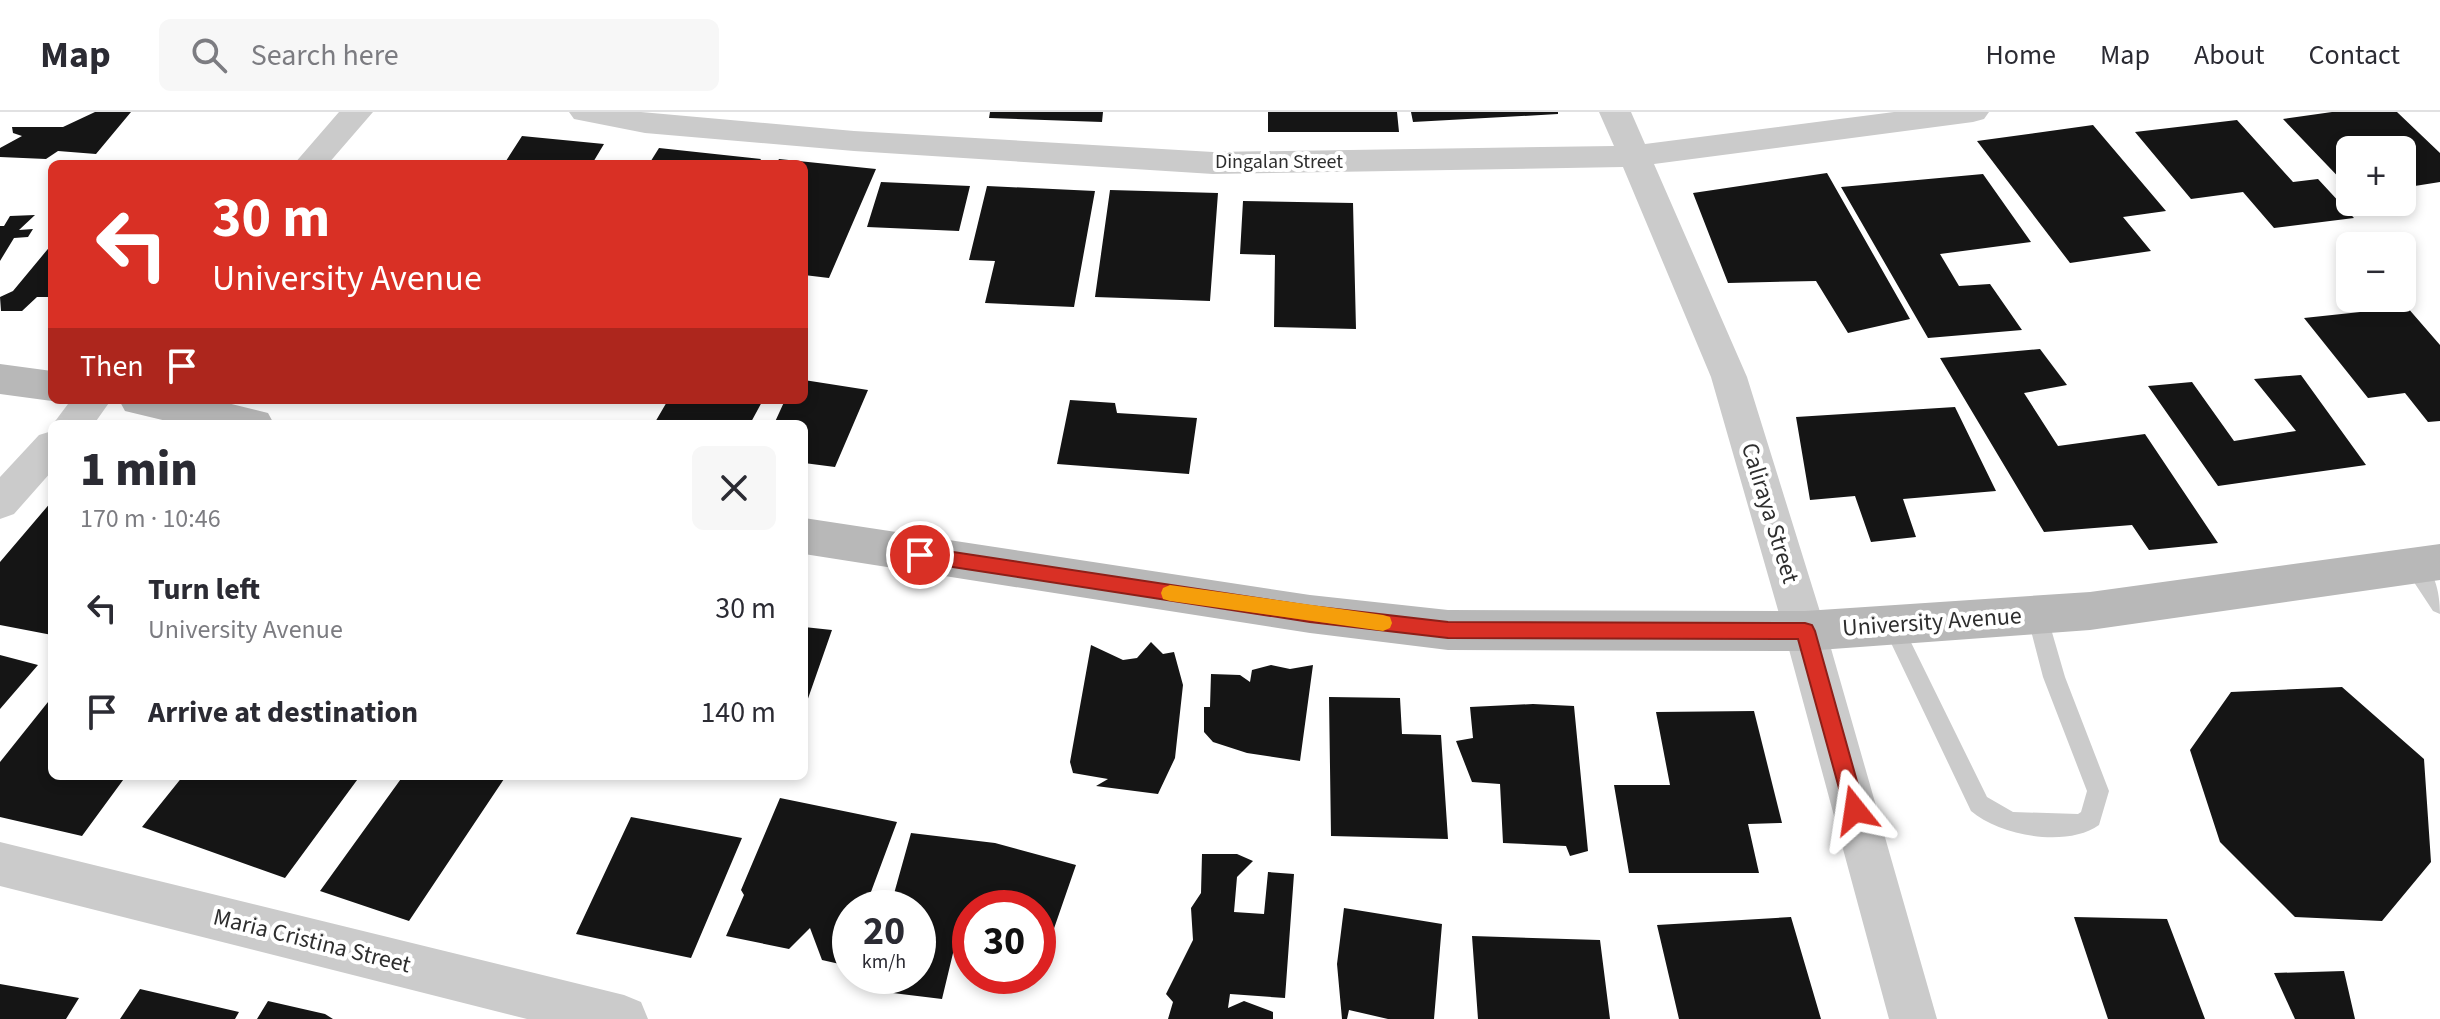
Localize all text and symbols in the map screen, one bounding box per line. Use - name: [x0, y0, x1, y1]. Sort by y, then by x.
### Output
- search box: [159, 19, 719, 91]
- text: Map: [40, 28, 111, 82]
- icon: search: [187, 33, 231, 77]
- text: Search here: [251, 34, 399, 77]
- text: Home: [1985, 35, 2056, 75]
- text: Map: [2100, 35, 2150, 75]
- text: About: [2194, 35, 2265, 75]
- text: Contact: [2309, 35, 2400, 75]
- map controls: [2336, 136, 2416, 312]
- button: +: [2336, 136, 2416, 216]
- street label: Dingalan Street: [1215, 148, 1343, 176]
- text: 30 m: [212, 179, 330, 258]
- icon: left: [80, 192, 184, 296]
- button: −: [2336, 232, 2416, 312]
- text: University Avenue: [212, 253, 482, 304]
- icon: arrive: [160, 344, 204, 388]
- text: Then: [80, 345, 144, 388]
- text: 1 min: [80, 436, 198, 504]
- street label: Caliraya Street: [1732, 438, 1808, 588]
- button: close: [692, 446, 776, 530]
- text: 170 m · 10:46: [80, 500, 221, 537]
- pin: [886, 521, 954, 589]
- icon: arrive: [898, 533, 942, 577]
- text: Turn left: [148, 568, 260, 611]
- icon: left: [80, 586, 124, 630]
- text: 30 m: [715, 587, 776, 630]
- street label: University Avenue: [1841, 598, 2023, 646]
- text: University Avenue: [148, 611, 343, 648]
- icon: arrive: [80, 690, 124, 734]
- text: Arrive at destination: [148, 691, 418, 734]
- text: 140 m: [700, 691, 776, 734]
- position arrow: [1813, 768, 1897, 852]
- speed limit sign: 30: [952, 890, 1056, 994]
- street label: Maria Cristina Street: [210, 900, 414, 982]
- text: 20: [863, 903, 905, 960]
- text: km/h: [862, 948, 906, 976]

